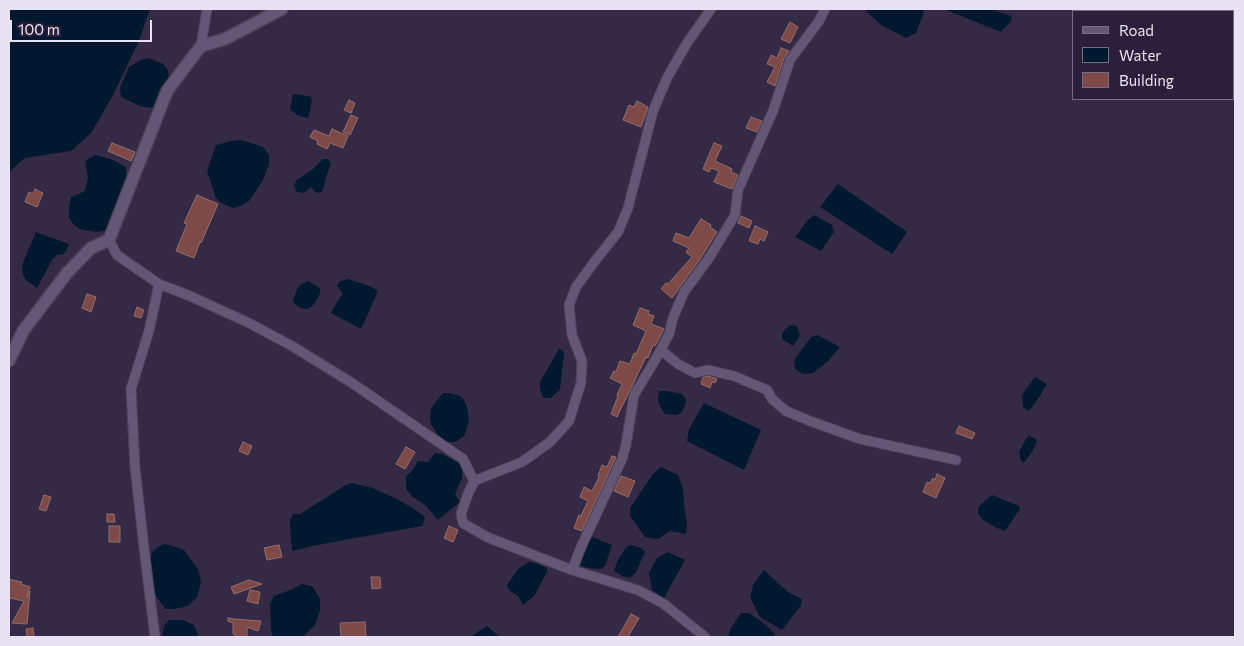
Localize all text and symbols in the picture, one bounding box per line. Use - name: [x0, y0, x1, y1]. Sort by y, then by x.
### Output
- scale bar: [12, 10, 155, 42]
- legend: [1072, 10, 1234, 100]
- text: 100 m: [18, 20, 60, 38]
- text: Road: [1119, 21, 1154, 39]
- text: Water: [1119, 46, 1161, 64]
- text: Building: [1119, 71, 1174, 89]

